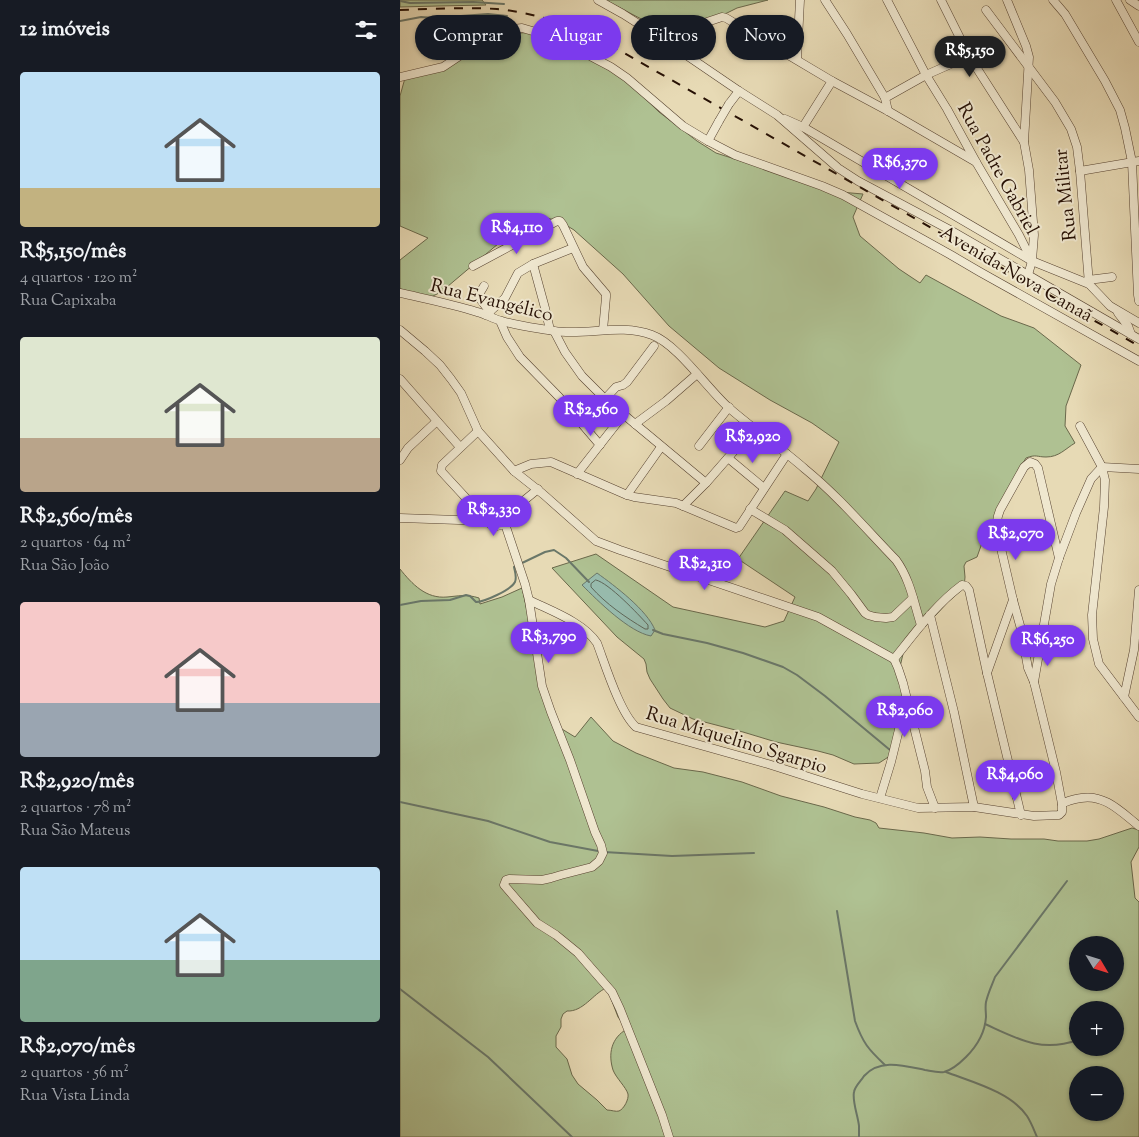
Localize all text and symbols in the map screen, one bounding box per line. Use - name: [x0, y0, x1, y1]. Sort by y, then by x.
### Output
- text: 12 imóveis: [20, 15, 110, 45]
- chip: Comprar: [415, 15, 521, 60]
- chip: Alugar: [531, 15, 621, 60]
- chip: Filtros: [631, 15, 716, 60]
- chip: Novo: [726, 15, 804, 60]
- icon: filters: [352, 16, 380, 44]
- pin: R$5,150: [924, 36, 1016, 78]
- text: R$5,150: [946, 40, 994, 63]
- street label: Rua Padre Gabriel: [949, 98, 1044, 240]
- icon: home: [155, 105, 245, 195]
- street label: Rua Militar: [1048, 147, 1085, 242]
- pin: R$6,370: [854, 148, 946, 190]
- text: R$6,370: [873, 152, 927, 175]
- pin: R$4,110: [471, 212, 563, 255]
- text: R$4,110: [491, 217, 543, 240]
- street label: Avenida Nova Canaã: [934, 220, 1098, 330]
- text: R$5,150/mês: [20, 237, 126, 267]
- text: 4 quartos · 120 m²: [20, 267, 137, 290]
- street label: Rua Evangélico: [427, 273, 556, 330]
- text: Rua Capixaba: [20, 290, 116, 313]
- icon: home: [155, 370, 245, 460]
- pin: R$2,560: [545, 394, 637, 437]
- text: R$2,560: [564, 399, 618, 422]
- pin: R$2,920: [707, 422, 799, 464]
- text: R$2,920: [726, 426, 780, 449]
- pin: R$2,330: [448, 494, 540, 537]
- text: R$2,330: [468, 499, 520, 522]
- text: R$2,560/mês: [20, 502, 133, 532]
- pin: R$2,070: [970, 518, 1062, 561]
- text: R$2,070: [988, 523, 1044, 546]
- text: 2 quartos · 64 m²: [20, 532, 131, 555]
- pin: R$2,310: [659, 548, 751, 591]
- text: R$2,310: [679, 553, 731, 576]
- text: Rua São João: [20, 555, 109, 578]
- pin: R$3,790: [503, 622, 595, 664]
- pin: R$6,250: [1002, 624, 1094, 667]
- text: R$3,790: [522, 626, 576, 649]
- text: R$6,250: [1021, 629, 1075, 652]
- icon: home: [155, 635, 245, 725]
- pin: R$2,060: [859, 696, 951, 738]
- text: R$2,060: [877, 700, 933, 723]
- street label: Rua Miquelino Sgarpio: [642, 701, 830, 782]
- pin: R$4,060: [969, 760, 1061, 802]
- text: R$4,060: [987, 764, 1043, 787]
- text: R$2,920/mês: [20, 767, 134, 797]
- text: 2 quartos · 78 m²: [20, 797, 131, 820]
- text: Rua São Mateus: [20, 820, 130, 843]
- icon: home: [155, 900, 245, 990]
- north arrow: [1069, 936, 1124, 991]
- map controls: [1069, 936, 1124, 1121]
- button: +: [1069, 1001, 1124, 1056]
- text: R$2,070/mês: [20, 1032, 135, 1062]
- text: 2 quartos · 56 m²: [20, 1062, 129, 1085]
- button: −: [1069, 1066, 1124, 1121]
- text: Rua Vista Linda: [20, 1085, 130, 1108]

